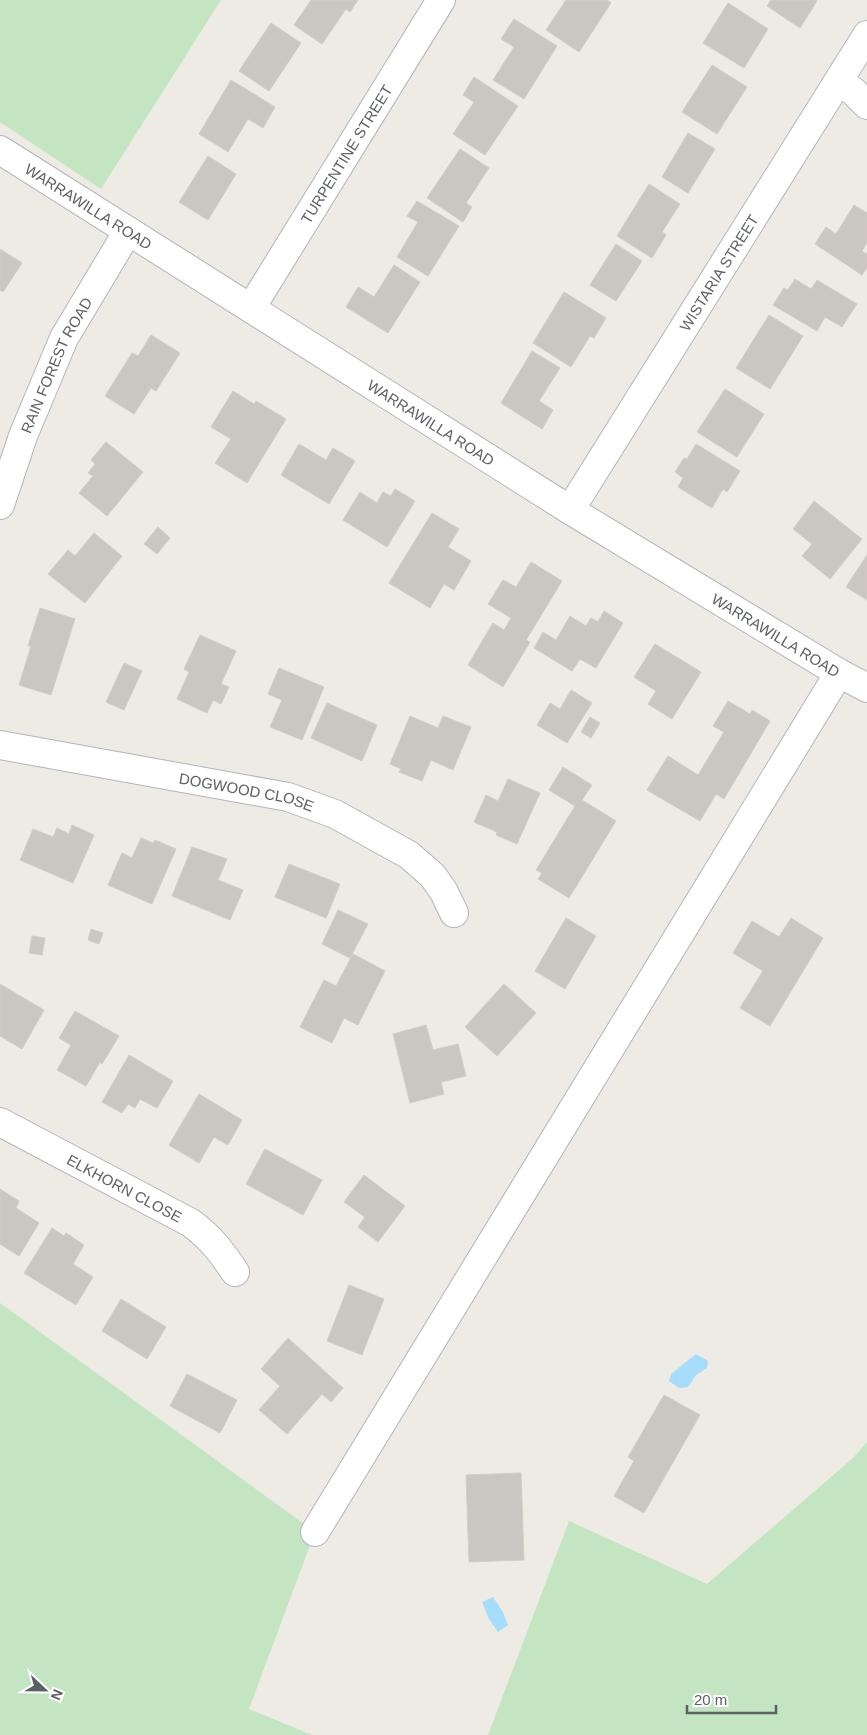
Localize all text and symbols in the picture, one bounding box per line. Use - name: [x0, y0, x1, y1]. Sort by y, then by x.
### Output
- street label: TURPENTINE STREET: [297, 82, 395, 226]
- street label: WARRAWILLA ROAD: [22, 160, 155, 252]
- street label: WISTARIA STREET: [676, 211, 761, 334]
- street label: RAIN FOREST ROAD: [17, 294, 95, 435]
- street label: WARRAWILLA ROAD: [365, 376, 498, 469]
- street label: WARRAWILLA ROAD: [709, 590, 843, 680]
- street label: DOGWOOD CLOSE: [178, 769, 316, 814]
- street label: ELKHORN CLOSE: [64, 1151, 185, 1225]
- north arrow: [20, 1665, 70, 1715]
- scale bar: [687, 1682, 776, 1714]
- text: N: [48, 1687, 66, 1703]
- text: 20 m: [694, 1691, 727, 1708]

